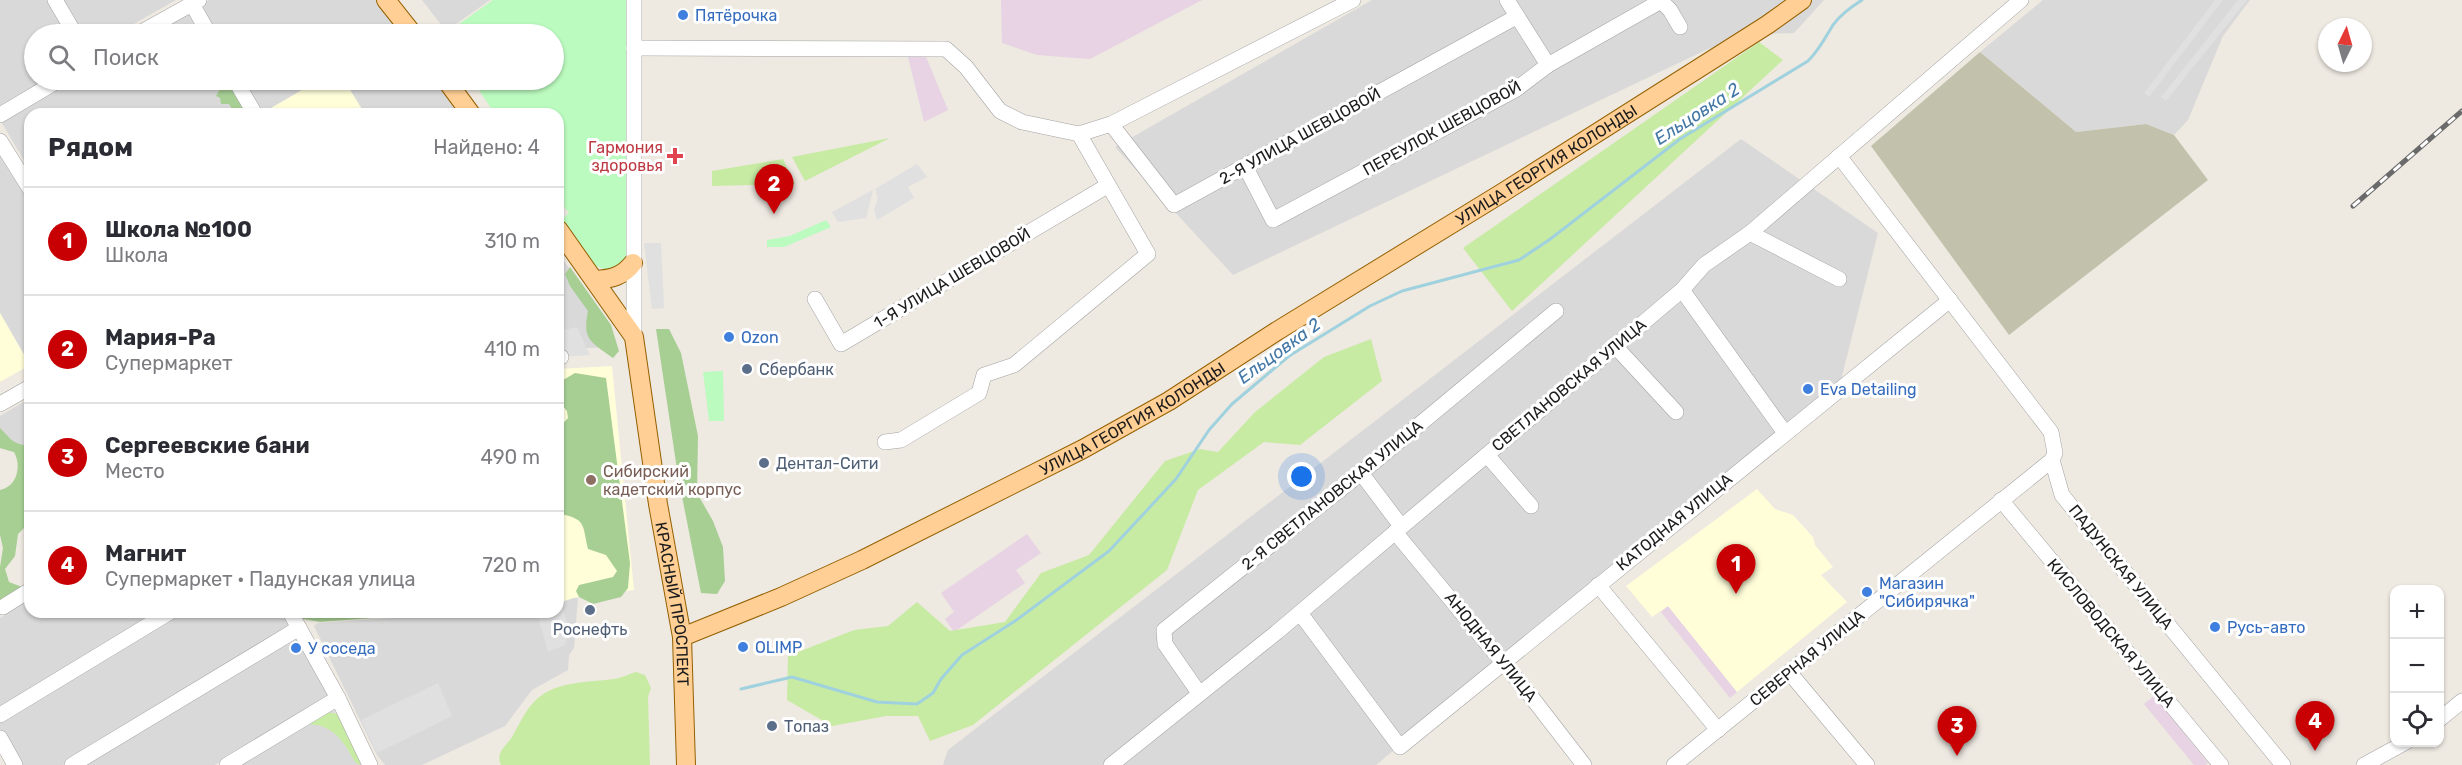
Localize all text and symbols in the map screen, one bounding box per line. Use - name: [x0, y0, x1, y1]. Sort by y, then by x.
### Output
- place label: Пятёрочка: [695, 6, 777, 25]
- marker: Пятёрочка: [676, 8, 690, 22]
- north arrow: [2318, 18, 2372, 72]
- search box: [24, 24, 564, 90]
- icon: search: [45, 41, 78, 74]
- text: Поиск: [93, 44, 159, 71]
- street label: ПЕРЕУЛОК ШЕВЦОВОЙ: [1360, 77, 1524, 179]
- water label: Ельцовка 2: [1650, 78, 1744, 150]
- street label: 2-Я УЛИЦА ШЕВЦОВОЙ: [1216, 84, 1384, 188]
- street label: УЛИЦА ГЕОРГИЯ КОЛОНДЫ: [1452, 100, 1641, 229]
- text: Рядом: [48, 132, 133, 163]
- text: Найдено: 4: [433, 135, 540, 159]
- place label: Гармония здоровья: [588, 138, 663, 175]
- marker: Гармония здоровья: [668, 149, 682, 163]
- pin: 2: [754, 164, 794, 214]
- text: Школа №100: [105, 216, 252, 243]
- street label: 1-Я УЛИЦА ШЕВЦОВОЙ: [870, 224, 1034, 332]
- text: 1: [63, 229, 72, 253]
- text: 310 m: [484, 229, 540, 253]
- text: Школа: [105, 243, 168, 267]
- water label: Ельцовка 2: [1233, 313, 1325, 388]
- street label: СВЕТЛАНОВСКАЯ УЛИЦА: [1488, 315, 1650, 455]
- text: Мария-Ра: [105, 324, 216, 351]
- place label: Ozon: [741, 328, 779, 347]
- marker: Ozon: [722, 330, 736, 344]
- text: 2: [61, 337, 74, 361]
- text: 410 m: [484, 337, 540, 361]
- text: Супермаркет: [105, 351, 233, 375]
- street label: УЛИЦА ГЕОРГИЯ КОЛОНДЫ: [1036, 358, 1229, 479]
- place label: Сбербанк: [759, 360, 834, 379]
- marker: Сбербанк: [740, 362, 754, 376]
- place label: Eva Detailing: [1820, 380, 1917, 399]
- marker: Eva Detailing: [1801, 382, 1815, 396]
- street label: 2-Я СВЕТЛАНОВСКАЯ УЛИЦА: [1238, 416, 1426, 574]
- text: Сергеевские бани: [105, 432, 309, 459]
- text: 3: [61, 445, 74, 469]
- text: 490 m: [481, 445, 540, 469]
- place label: Дентал-Сити: [776, 454, 878, 473]
- marker: Дентал-Сити: [757, 456, 771, 470]
- text: Место: [105, 459, 165, 483]
- place label: Сибирский кадетский корпус: [603, 462, 742, 499]
- your location: [1287, 462, 1316, 491]
- street label: КАТОДНАЯ УЛИЦА: [1612, 469, 1736, 575]
- marker: Сибирский кадетский корпус: [584, 473, 598, 487]
- street label: ПАДУНСКАЯ УЛИЦА: [2065, 501, 2177, 633]
- street label: КРАСНЫЙ ПРОСПЕКТ: [652, 520, 693, 686]
- text: Магнит: [105, 540, 186, 567]
- pin: 1: [1716, 544, 1756, 594]
- text: 4: [61, 553, 74, 577]
- text: 720 m: [483, 553, 540, 577]
- street label: КИСЛОВОДСКАЯ УЛИЦА: [2043, 555, 2179, 711]
- text: Супермаркет · Падунская улица: [105, 567, 416, 591]
- place label: Магазин "Сибирячка": [1879, 574, 1975, 611]
- marker: Магазин "Сибирячка": [1860, 585, 1874, 599]
- map controls: [2390, 585, 2444, 747]
- button: +: [2390, 585, 2444, 639]
- street label: АНОДНАЯ УЛИЦА: [1441, 588, 1541, 706]
- marker: Роснефть: [583, 603, 597, 617]
- street label: СЕВЕРНАЯ УЛИЦА: [1746, 606, 1868, 710]
- place label: Русь-авто: [2227, 618, 2306, 637]
- place label: Роснефть: [553, 620, 627, 639]
- marker: Русь-авто: [2208, 620, 2222, 634]
- place label: OLIMP: [755, 638, 802, 657]
- place label: У соседа: [308, 639, 376, 658]
- button: −: [2390, 639, 2444, 693]
- marker: OLIMP: [736, 640, 750, 654]
- marker: У соседа: [289, 641, 303, 655]
- button: locate: [2390, 693, 2444, 747]
- pin: 4: [2296, 702, 2334, 751]
- pin: 3: [1938, 706, 1976, 756]
- place label: Топаз: [784, 717, 829, 736]
- marker: Топаз: [765, 719, 779, 733]

